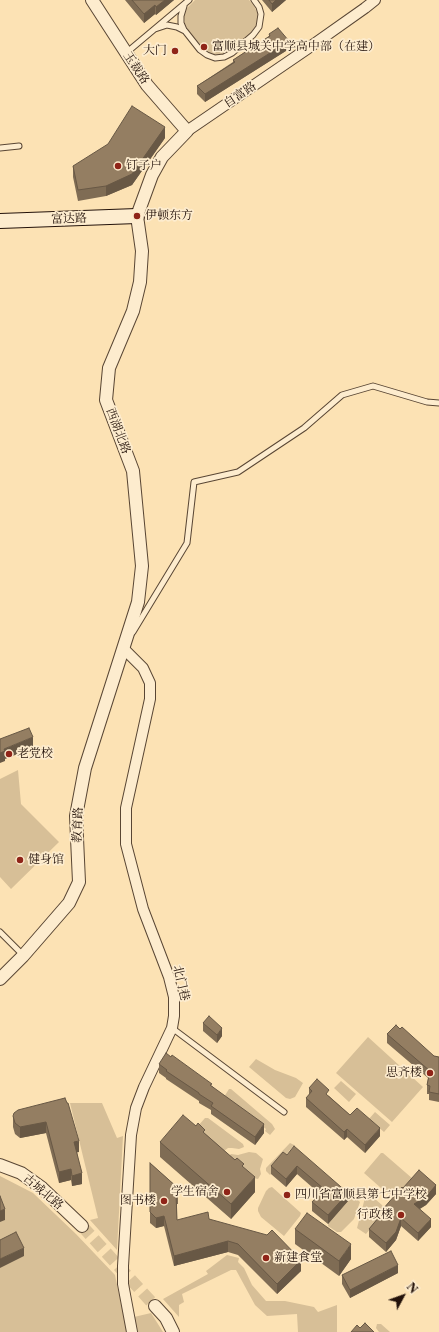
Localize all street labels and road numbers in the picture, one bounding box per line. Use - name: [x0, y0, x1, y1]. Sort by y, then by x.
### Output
- street label: 玉裁路: [120, 49, 152, 87]
- street label: 自富路: [221, 79, 259, 111]
- street label: 富达路: [51, 211, 87, 227]
- street label: 西湖北路: [103, 406, 133, 456]
- street label: 教育路: [70, 807, 86, 843]
- street label: 北门巷: [170, 964, 192, 1002]
- street label: 古城北路: [20, 1171, 66, 1213]

